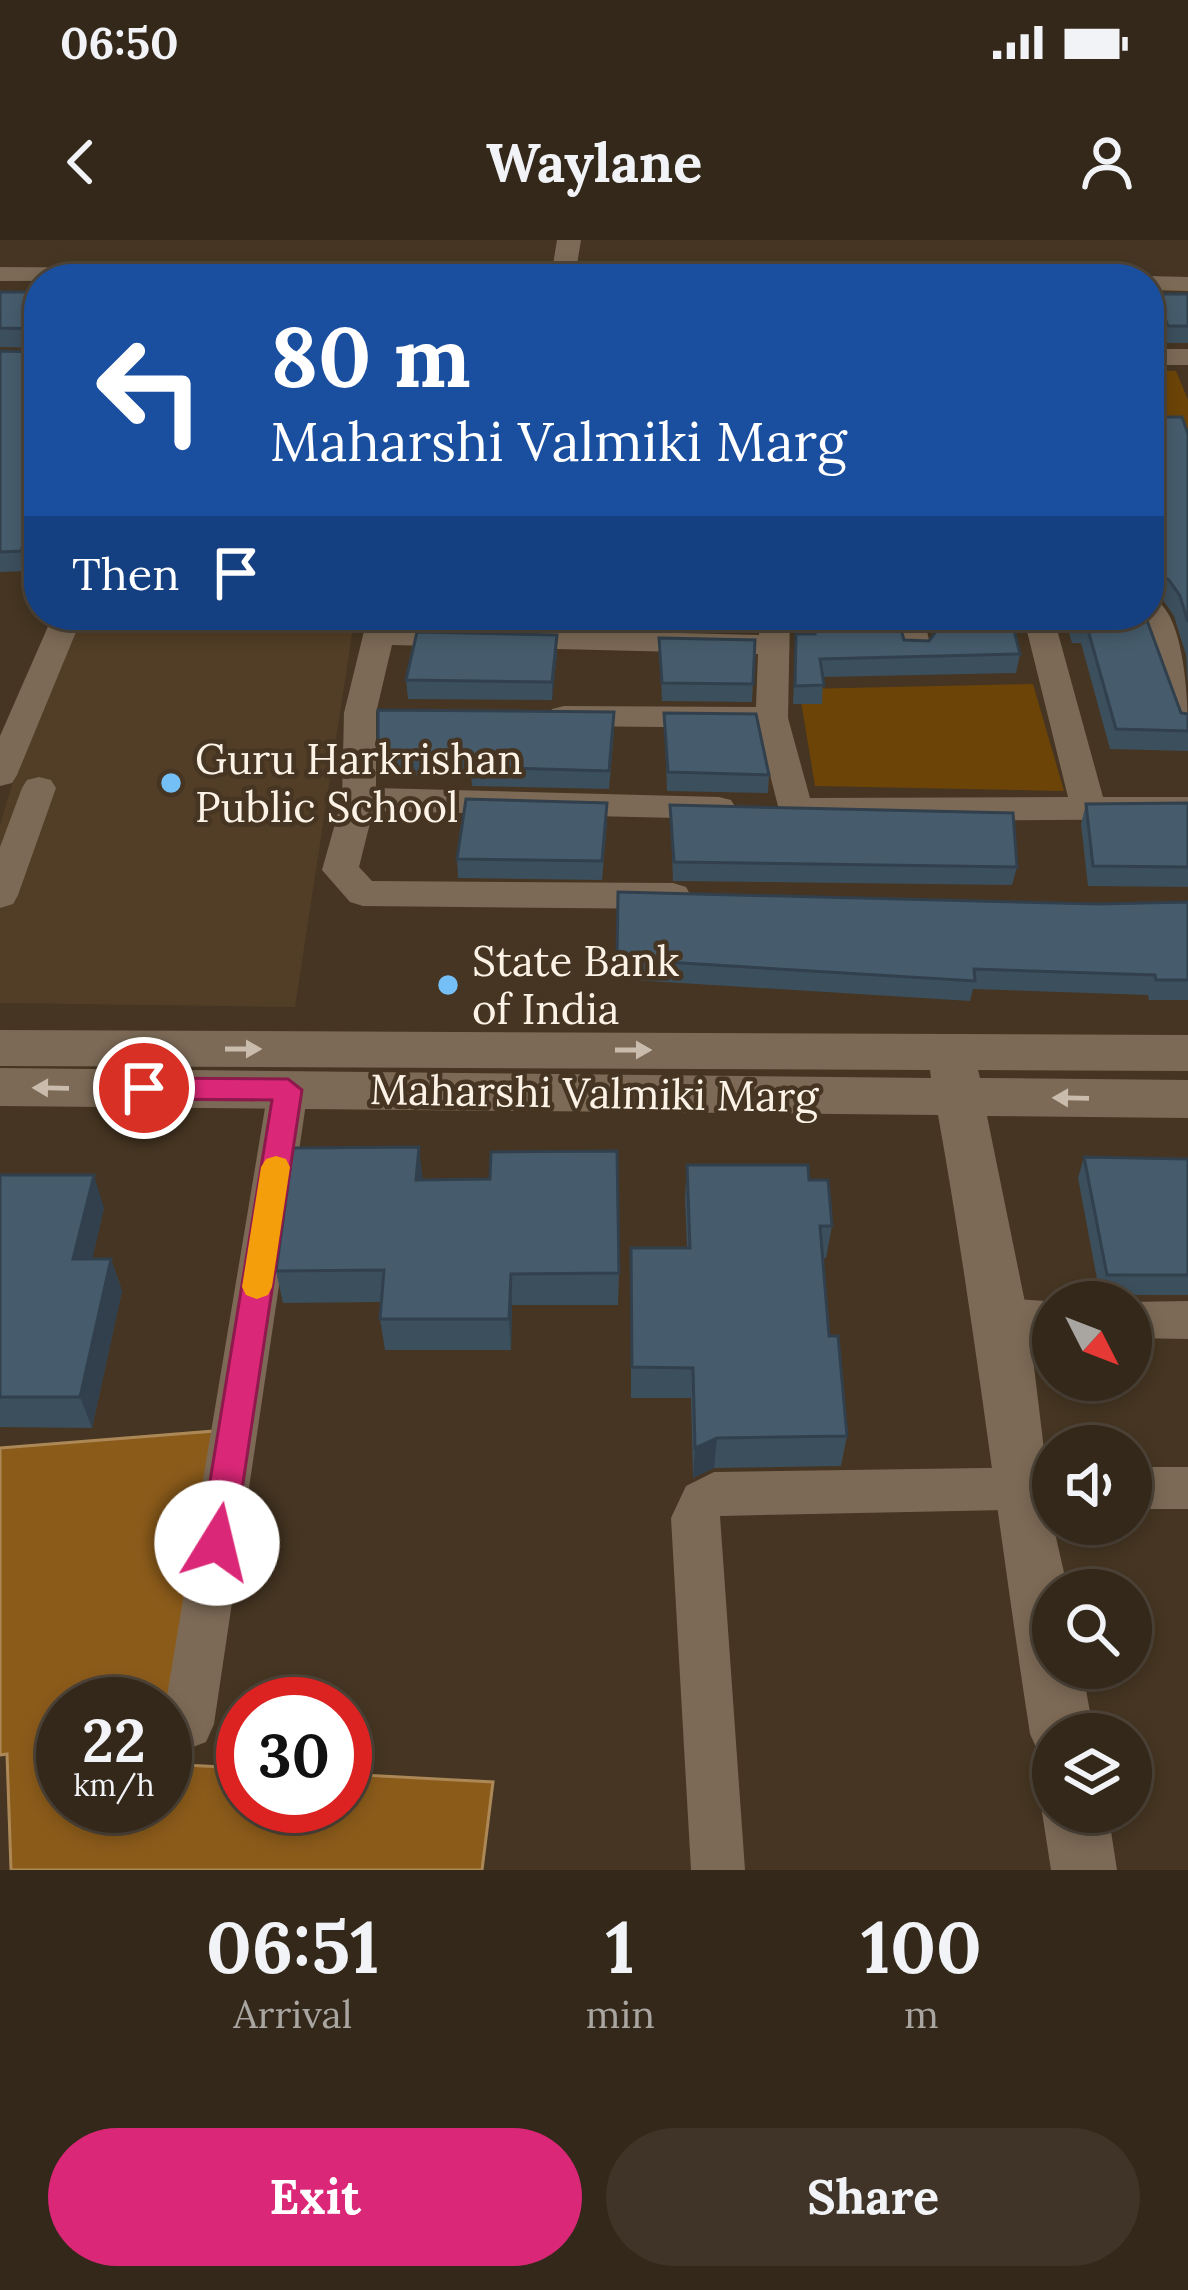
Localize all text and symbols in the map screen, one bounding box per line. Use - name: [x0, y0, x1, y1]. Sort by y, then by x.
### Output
- text: 06:50: [60, 14, 179, 71]
- text: Waylane: [486, 128, 702, 197]
- icon: back: [48, 129, 114, 195]
- icon: person: [1074, 129, 1140, 195]
- text: 80 m: [270, 302, 471, 410]
- icon: left: [72, 312, 228, 468]
- text: Maharshi Valmiki Marg: [270, 407, 847, 476]
- icon: arrive: [203, 540, 269, 606]
- text: Then: [72, 545, 179, 602]
- place label: Guru Harkrishan Public School: [195, 732, 523, 834]
- marker: Guru Harkrishan Public School: [158, 770, 184, 796]
- place label: State Bank of India: [472, 934, 680, 1036]
- marker: State Bank of India: [435, 972, 461, 998]
- pin: [93, 1037, 195, 1139]
- one-way arrow: [225, 1039, 263, 1059]
- one-way arrow: [615, 1041, 653, 1060]
- icon: arrive: [111, 1055, 177, 1121]
- street label: Maharshi Valmiki Marg: [369, 1062, 819, 1124]
- one-way arrow: [31, 1078, 69, 1097]
- one-way arrow: [1051, 1088, 1089, 1108]
- north arrow: [1032, 1281, 1152, 1401]
- map controls: [1032, 1281, 1152, 1833]
- button: sound: [1032, 1425, 1152, 1545]
- position arrow: [154, 1480, 280, 1606]
- button: search: [1032, 1569, 1152, 1689]
- speed limit sign: 30: [216, 1677, 372, 1833]
- text: 22: [82, 1702, 146, 1778]
- button: layers: [1032, 1713, 1152, 1833]
- text: km/h: [73, 1766, 155, 1804]
- text: 06:51: [206, 1901, 379, 1993]
- text: 1: [606, 1901, 635, 1993]
- text: 100: [861, 1901, 982, 1993]
- text: Arrival: [233, 1989, 352, 2039]
- text: min: [585, 1989, 655, 2039]
- text: m: [904, 1989, 939, 2039]
- button: Exit: [48, 2128, 582, 2266]
- button: Share: [606, 2128, 1140, 2266]

